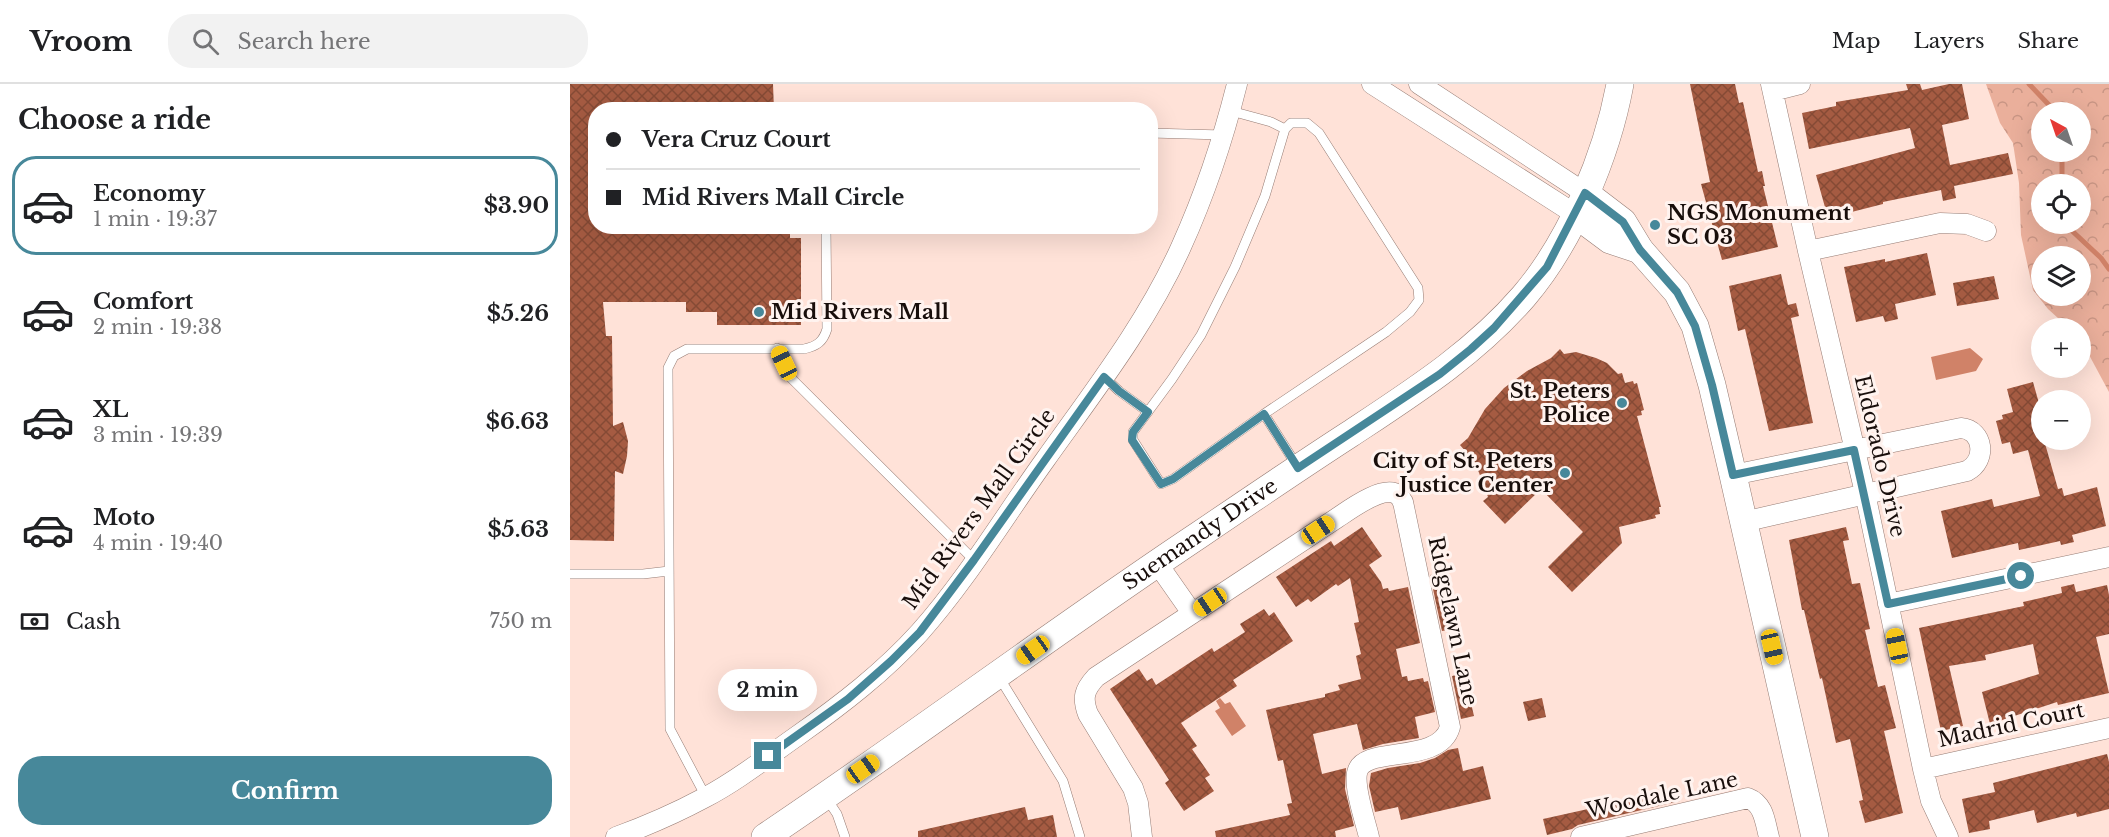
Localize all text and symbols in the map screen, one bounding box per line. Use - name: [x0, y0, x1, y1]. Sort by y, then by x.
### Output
- search box: [168, 14, 588, 68]
- text: Vroom: [30, 24, 132, 59]
- icon: search: [189, 25, 222, 58]
- text: Search here: [237, 28, 371, 55]
- text: Map: [1832, 28, 1881, 54]
- text: Layers: [1914, 28, 1985, 54]
- text: Share: [2018, 28, 2079, 54]
- north arrow: [2031, 102, 2091, 162]
- map controls: [2031, 102, 2091, 450]
- text: Choose a ride: [18, 103, 211, 136]
- text: Vera Cruz Court: [642, 126, 831, 153]
- button: locate: [2031, 174, 2091, 234]
- icon: car: [21, 179, 75, 233]
- text: Economy: [93, 180, 205, 207]
- text: Mid Rivers Mall Circle: [642, 184, 904, 211]
- text: $3.90: [484, 192, 549, 219]
- place label: NGS Monument SC 03: [1667, 200, 1851, 250]
- text: 1 min · 19:37: [93, 207, 217, 231]
- marker: NGS Monument SC 03: [1648, 218, 1662, 232]
- button: layers: [2031, 246, 2091, 306]
- icon: car: [21, 287, 75, 341]
- text: Comfort: [93, 288, 193, 315]
- place label: Mid Rivers Mall: [771, 299, 950, 325]
- text: $5.26: [487, 300, 549, 327]
- marker: Mid Rivers Mall: [752, 305, 766, 319]
- text: 2 min · 19:38: [93, 315, 222, 339]
- button: +: [2031, 318, 2091, 378]
- car: [768, 343, 800, 383]
- street label: Eldorado Drive: [1849, 372, 1911, 540]
- place label: St. Peters Police: [1510, 378, 1610, 428]
- button: −: [2031, 390, 2091, 450]
- icon: car: [21, 395, 75, 449]
- text: XL: [93, 396, 128, 423]
- marker: St. Peters Police: [1615, 396, 1629, 410]
- street label: Mid Rivers Mall Circle: [897, 403, 1061, 615]
- text: $6.63: [486, 408, 549, 435]
- text: 3 min · 19:39: [93, 423, 223, 447]
- place label: City of St. Peters Justice Center: [1373, 448, 1554, 498]
- marker: City of St. Peters Justice Center: [1558, 466, 1572, 480]
- street label: Suemandy Drive: [1118, 473, 1282, 596]
- icon: car: [21, 503, 75, 557]
- text: Moto: [93, 504, 155, 531]
- car: [1298, 512, 1338, 548]
- text: $5.63: [487, 516, 549, 543]
- text: 4 min · 19:40: [93, 531, 223, 555]
- street label: Ridgelawn Lane: [1422, 534, 1484, 708]
- route start: [2007, 562, 2034, 589]
- car: [1190, 584, 1230, 620]
- icon: cash: [18, 605, 51, 638]
- text: Cash: [66, 608, 121, 635]
- text: 750 m: [489, 609, 552, 633]
- car: [1759, 627, 1785, 667]
- car: [1884, 627, 1910, 665]
- car: [1013, 632, 1053, 668]
- callout: 2 min: [718, 669, 818, 711]
- text: 2 min: [736, 678, 799, 702]
- street label: Madrid Court: [1936, 697, 2086, 753]
- route end: [754, 742, 781, 769]
- car: [843, 751, 883, 787]
- button: Confirm: [18, 756, 552, 825]
- street label: Woodale Lane: [1583, 766, 1740, 824]

